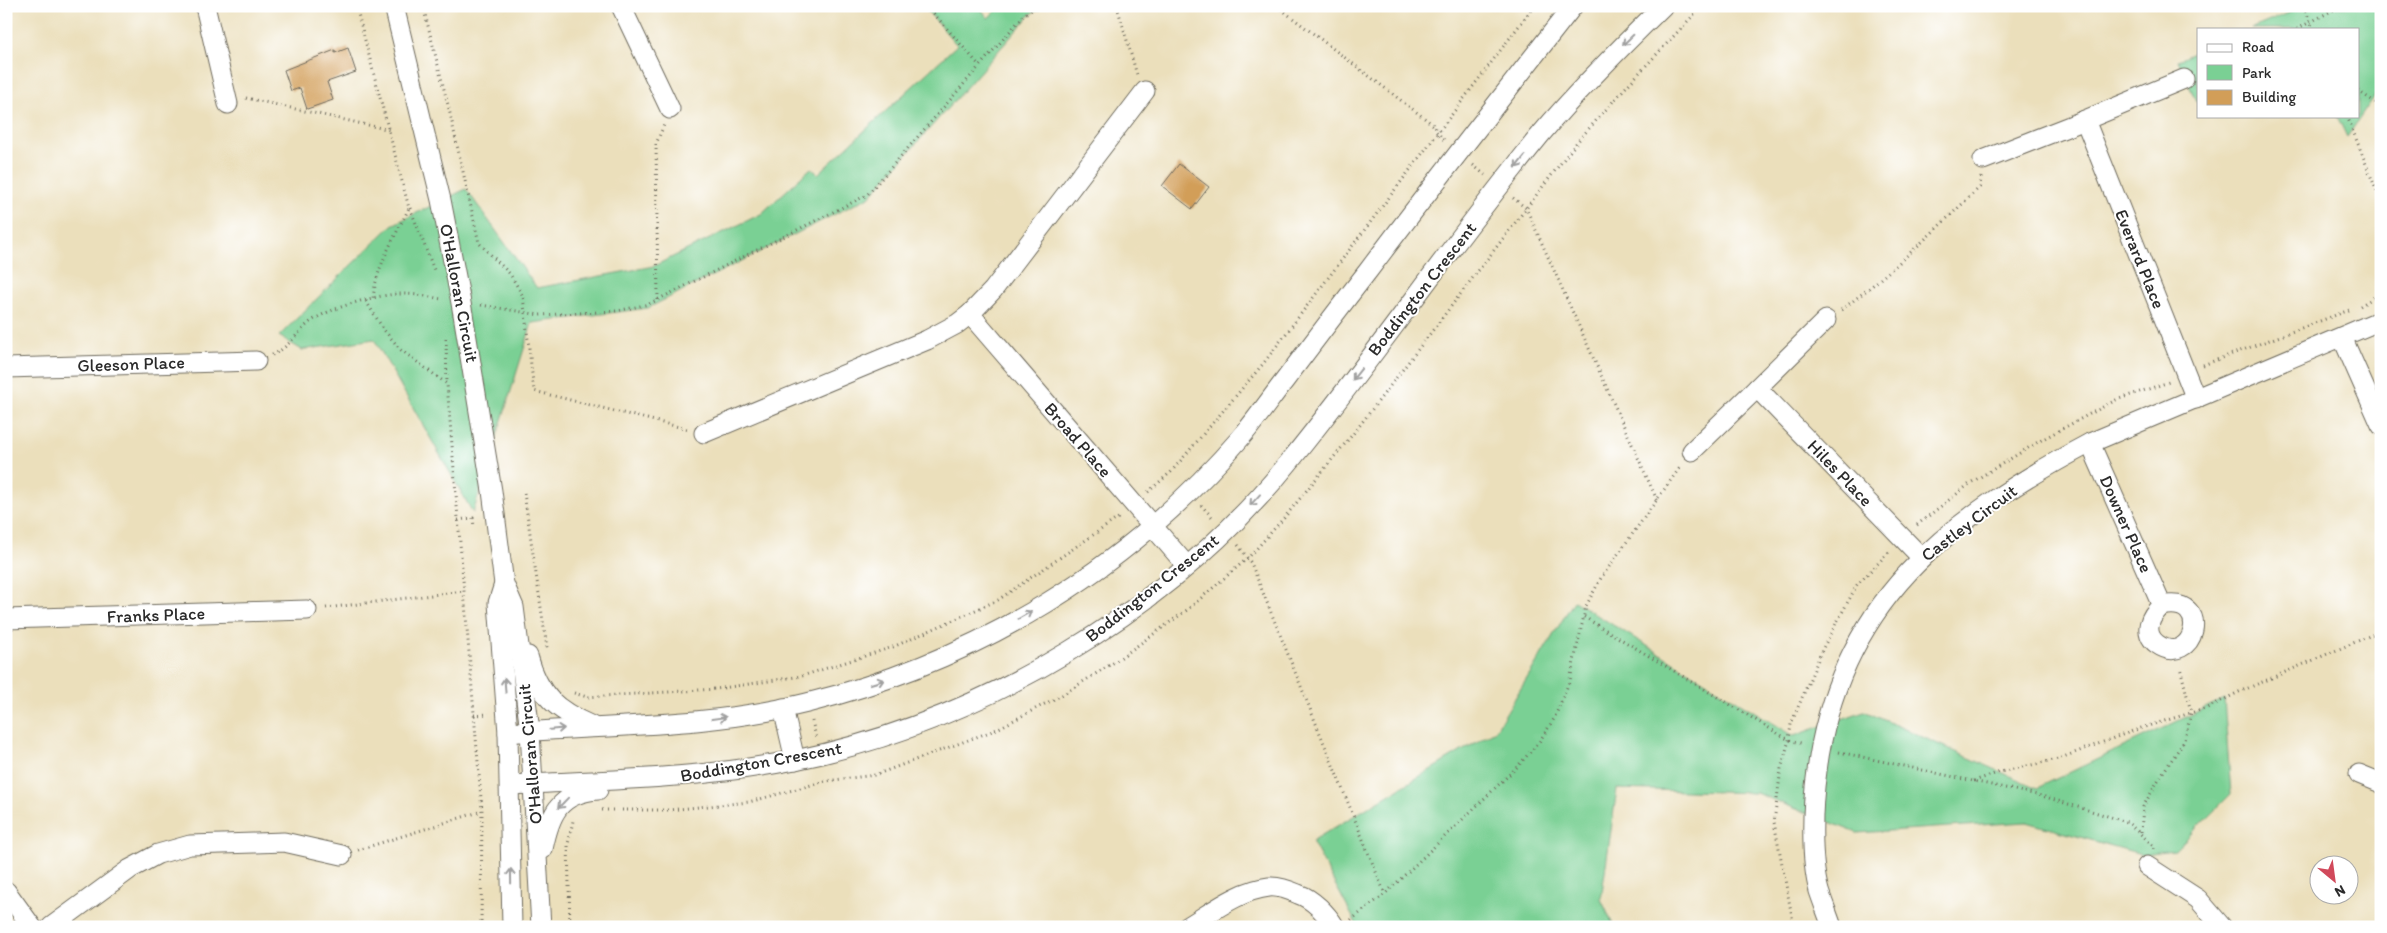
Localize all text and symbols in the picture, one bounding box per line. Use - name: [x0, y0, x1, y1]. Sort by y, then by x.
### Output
- legend: [2197, 28, 2360, 118]
- one-way arrow: [1622, 34, 1634, 46]
- text: Road: [2242, 38, 2275, 56]
- text: Park: [2242, 64, 2272, 82]
- text: Building: [2242, 88, 2296, 106]
- one-way arrow: [1515, 155, 1526, 168]
- street label: Everard Place: [2110, 206, 2170, 312]
- street label: Boddington Crescent: [1363, 218, 1481, 360]
- street label: O'Halloran Circuit: [435, 222, 483, 364]
- street label: Gleeson Place: [77, 351, 185, 377]
- one-way arrow: [1352, 367, 1363, 380]
- street label: Broad Place: [1039, 398, 1117, 482]
- street label: Hiles Place: [1803, 435, 1877, 511]
- street label: Downer Place: [2095, 472, 2157, 576]
- street label: Castley Circuit: [1917, 480, 2022, 566]
- one-way arrow: [1249, 493, 1261, 506]
- street label: Boddington Crescent: [1081, 529, 1223, 647]
- street label: Franks Place: [106, 602, 206, 628]
- one-way arrow: [1017, 610, 1031, 620]
- one-way arrow: [500, 677, 509, 693]
- one-way arrow: [869, 677, 885, 687]
- street label: O'Halloran Circuit: [513, 683, 547, 825]
- one-way arrow: [711, 713, 727, 723]
- one-way arrow: [549, 725, 565, 734]
- street label: Boddington Crescent: [679, 737, 844, 787]
- one-way arrow: [557, 797, 570, 809]
- north arrow: [2310, 856, 2360, 906]
- one-way arrow: [506, 868, 516, 884]
- text: N: [2332, 881, 2348, 901]

